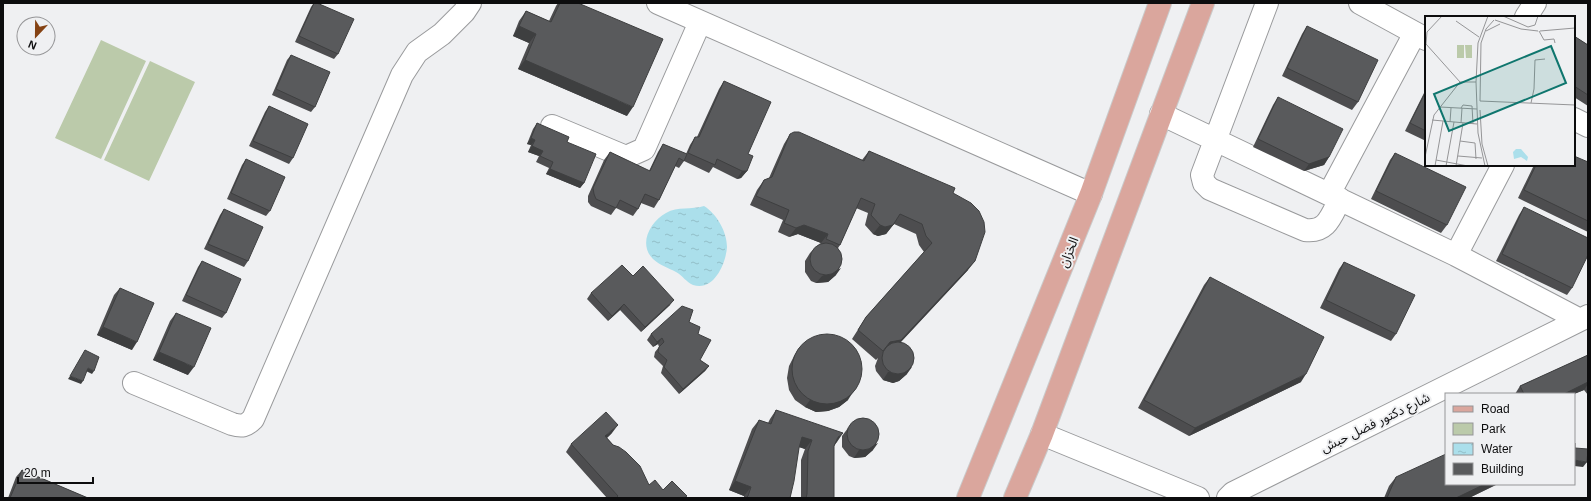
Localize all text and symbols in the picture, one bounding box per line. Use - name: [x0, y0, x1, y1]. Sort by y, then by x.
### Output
- north arrow: [16, 16, 56, 56]
- inset map: [1425, 16, 1575, 166]
- text: N: [26, 38, 38, 52]
- street label: الخزان: [1056, 235, 1082, 270]
- street label: شارع دكتور فضل حبش: [1318, 389, 1434, 458]
- legend: [1445, 393, 1575, 485]
- text: Road: [1481, 402, 1510, 416]
- text: Park: [1481, 422, 1507, 436]
- text: Water: [1481, 442, 1513, 456]
- scale bar: [18, 459, 93, 485]
- text: Building: [1481, 462, 1524, 476]
- text: 20 m: [24, 466, 51, 480]

